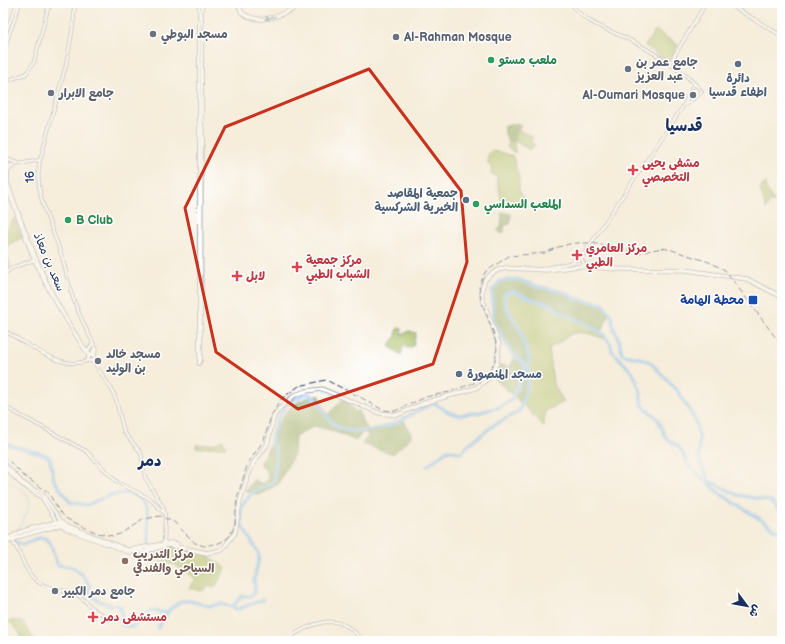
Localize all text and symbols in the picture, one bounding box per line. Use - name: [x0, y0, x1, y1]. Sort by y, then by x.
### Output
- one-way arrow: [264, 15, 276, 21]
- place label: مسجد البوطي: [161, 27, 228, 45]
- marker: مسجد البوطي: [148, 29, 158, 39]
- place label: Al-Rahman Mosque: [403, 30, 512, 45]
- marker: Al-Rahman Mosque: [391, 32, 401, 42]
- place label: ملعب مستو: [498, 53, 557, 68]
- marker: ملعب مستو: [486, 55, 496, 65]
- place label: جامع عمر بن عبد العزيز: [635, 55, 698, 84]
- marker: دائرة اطفاء قدسيا: [733, 59, 743, 69]
- marker: جامع عمر بن عبد العزيز: [623, 64, 633, 74]
- place label: دائرة اطفاء قدسيا: [709, 71, 767, 100]
- place label: جامع الابرار: [58, 86, 114, 102]
- marker: جامع الابرار: [46, 88, 56, 98]
- place label: Al-Oumari Mosque: [582, 88, 685, 103]
- marker: Al-Oumari Mosque: [688, 90, 698, 100]
- district label: قدسيا: [665, 117, 703, 136]
- place label: مشفى يحيى التخصصي: [642, 156, 700, 188]
- marker: مشفى يحيى التخصصي: [627, 164, 639, 176]
- street label: 16: [23, 171, 38, 183]
- place label: جمعية المقاصد الخيرية الشركسية: [375, 186, 458, 215]
- marker: جمعية المقاصد الخيرية الشركسية: [461, 195, 471, 205]
- place label: الملعب السداسي: [484, 197, 561, 215]
- marker: الملعب السداسي: [471, 199, 481, 209]
- place label: B Club: [76, 213, 113, 228]
- marker: B Club: [63, 215, 73, 225]
- street label: سعد بن معاذ: [30, 230, 68, 294]
- place label: مركز العامري الطبي: [586, 241, 647, 273]
- marker: مركز العامري الطبي: [571, 249, 583, 261]
- place label: مركز جمعية الشباب الطبي: [306, 253, 370, 285]
- marker: مركز جمعية الشباب الطبي: [291, 261, 303, 273]
- place label: لابل: [246, 269, 265, 284]
- marker: لابل: [231, 270, 243, 282]
- place label: محطة الهامة: [680, 293, 744, 308]
- marker: محطة الهامة: [747, 294, 759, 306]
- place label: مسجد خالد بن الوليد: [106, 347, 161, 376]
- marker: مسجد خالد بن الوليد: [93, 356, 103, 366]
- place label: مسجد المنصورة: [467, 367, 542, 382]
- marker: مسجد المنصورة: [454, 369, 464, 379]
- district label: دمر: [137, 452, 161, 471]
- place label: مركز التدريب السياحي والفندقي: [133, 547, 214, 579]
- marker: مركز التدريب السياحي والفندقي: [120, 556, 130, 566]
- place label: جامع دمر الكبير: [62, 584, 135, 600]
- marker: جامع دمر الكبير: [50, 586, 60, 596]
- north arrow: [727, 586, 767, 626]
- text: ش: [746, 602, 764, 620]
- place label: مستشفى دمر: [101, 610, 167, 625]
- marker: مستشفى دمر: [87, 611, 99, 623]

